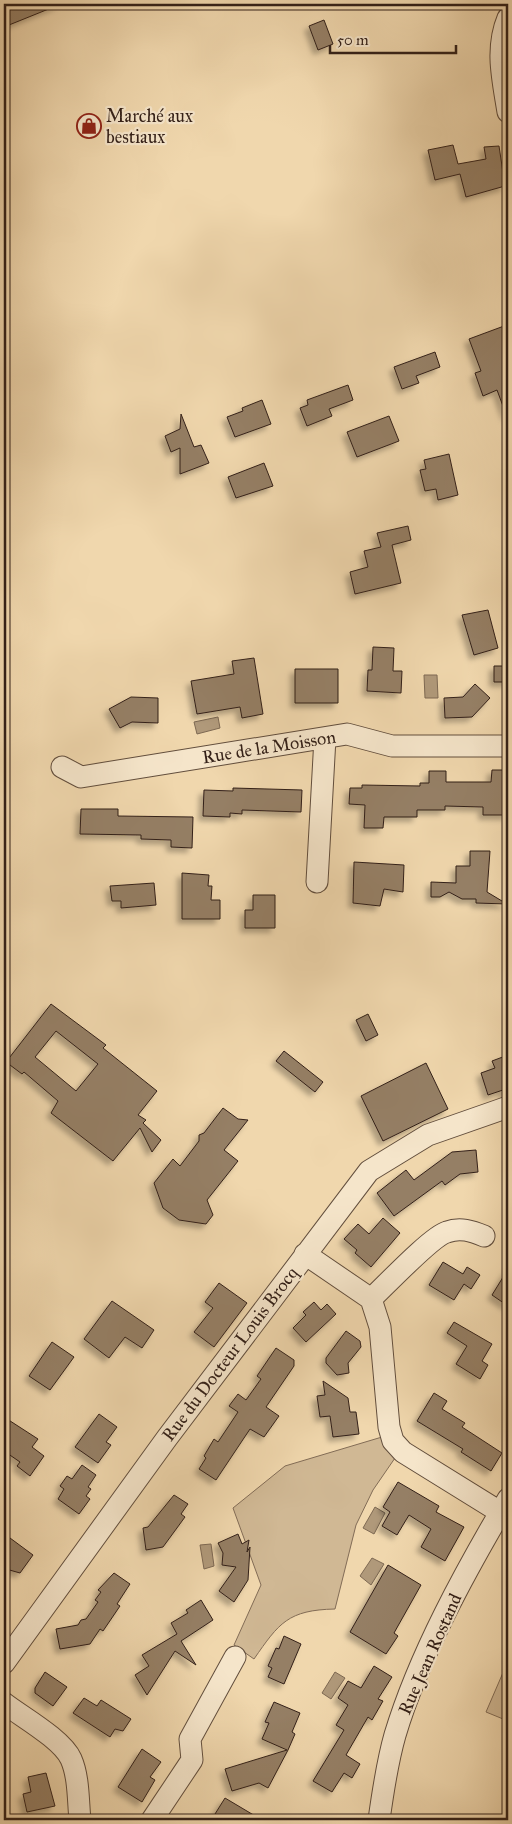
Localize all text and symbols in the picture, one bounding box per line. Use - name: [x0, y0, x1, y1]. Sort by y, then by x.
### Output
- scale bar: [330, 22, 456, 54]
- text: 50 m: [337, 31, 369, 49]
- place label: Marché aux bestiaux: [106, 105, 193, 148]
- shop icon: Marché aux bestiaux: [76, 113, 102, 139]
- street label: Rue de la Moisson: [201, 726, 338, 768]
- street label: Rue du Docteur Louis Brocq: [157, 1262, 304, 1446]
- street label: Rue Jean Rostand: [393, 1590, 467, 1718]

